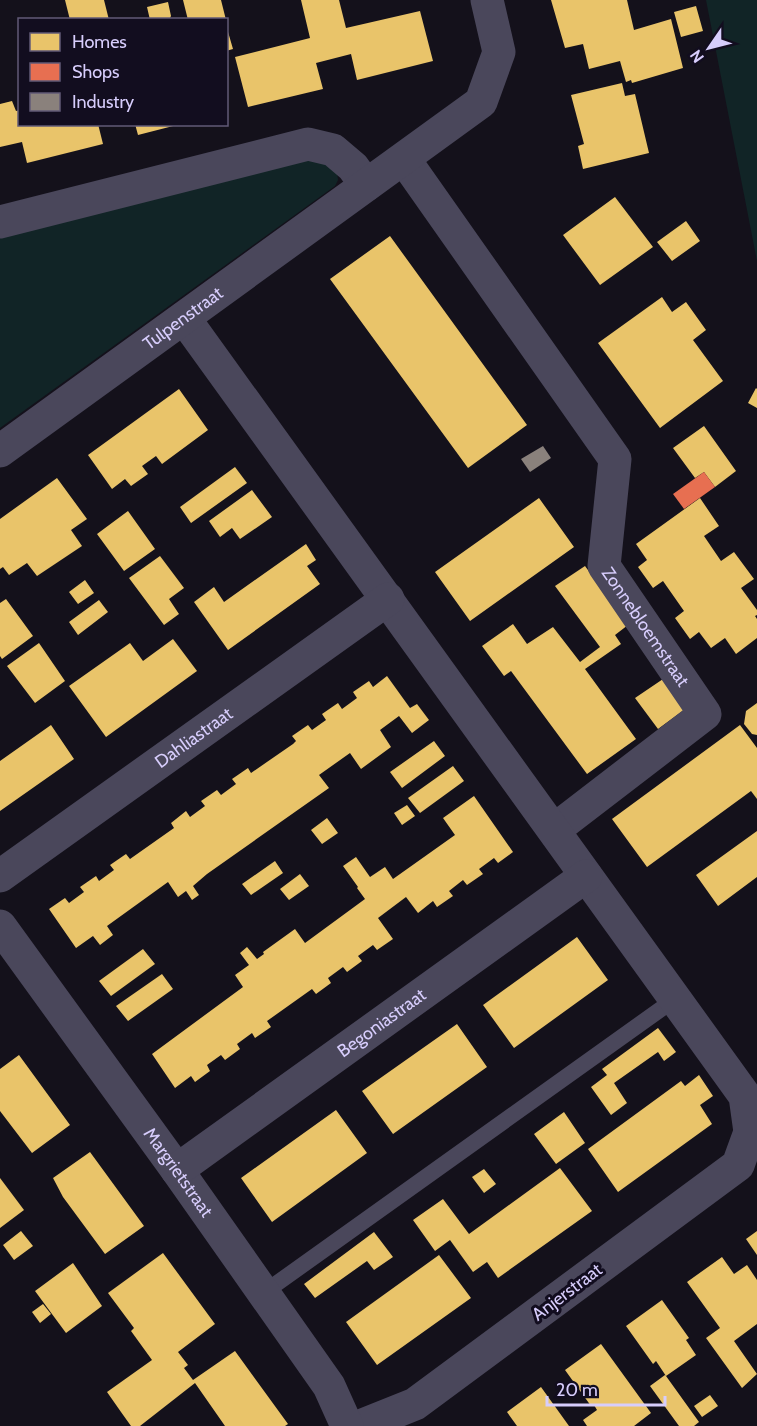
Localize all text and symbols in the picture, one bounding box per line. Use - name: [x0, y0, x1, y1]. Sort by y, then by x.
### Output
- legend: [18, 18, 228, 126]
- north arrow: [679, 18, 739, 78]
- text: Homes: [72, 31, 127, 53]
- text: N: [686, 46, 708, 66]
- text: Shops: [72, 61, 120, 83]
- text: Industry: [72, 91, 134, 113]
- street label: Tulpenstraat: [139, 282, 227, 355]
- street label: Zonnebloemstraat: [597, 563, 694, 691]
- street label: Dahliastraat: [151, 703, 237, 773]
- street label: Begoniastraat: [333, 984, 430, 1062]
- street label: Margrietstraat: [139, 1123, 218, 1221]
- street label: Anjerstraat: [528, 1259, 606, 1325]
- scale bar: [547, 1369, 666, 1407]
- text: 20 m: [556, 1379, 598, 1401]

